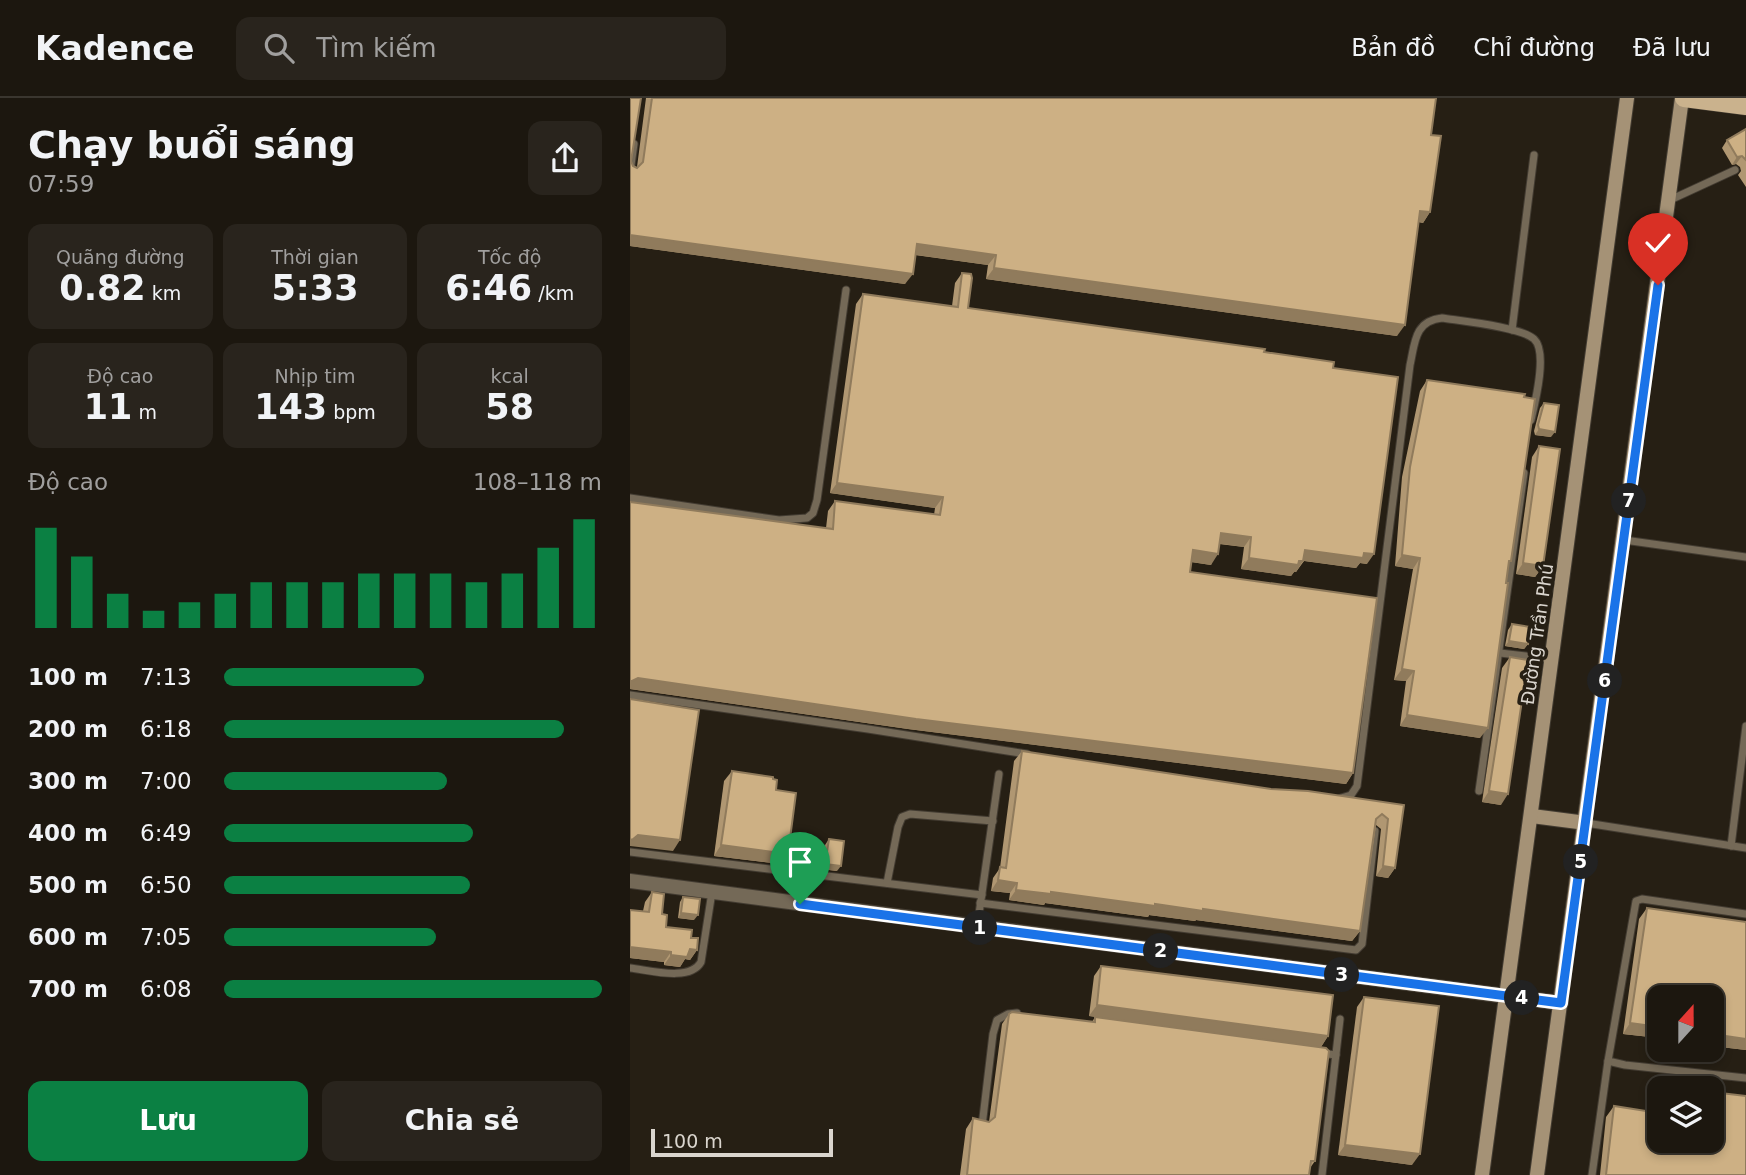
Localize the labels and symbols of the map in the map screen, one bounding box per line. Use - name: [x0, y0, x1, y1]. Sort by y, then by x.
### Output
- pin: [1628, 213, 1688, 285]
- pin: 7: [1612, 484, 1646, 518]
- street label: Đường Trần Phú: [1517, 562, 1557, 706]
- pin: 6: [1588, 664, 1622, 698]
- pin: [770, 832, 830, 904]
- pin: 5: [1564, 844, 1598, 880]
- pin: 1: [962, 910, 998, 946]
- pin: 2: [1144, 934, 1178, 968]
- pin: 3: [1324, 958, 1360, 992]
- pin: 4: [1504, 981, 1540, 1016]
- north arrow: [1647, 985, 1724, 1062]
- scale bar: [651, 1126, 833, 1158]

